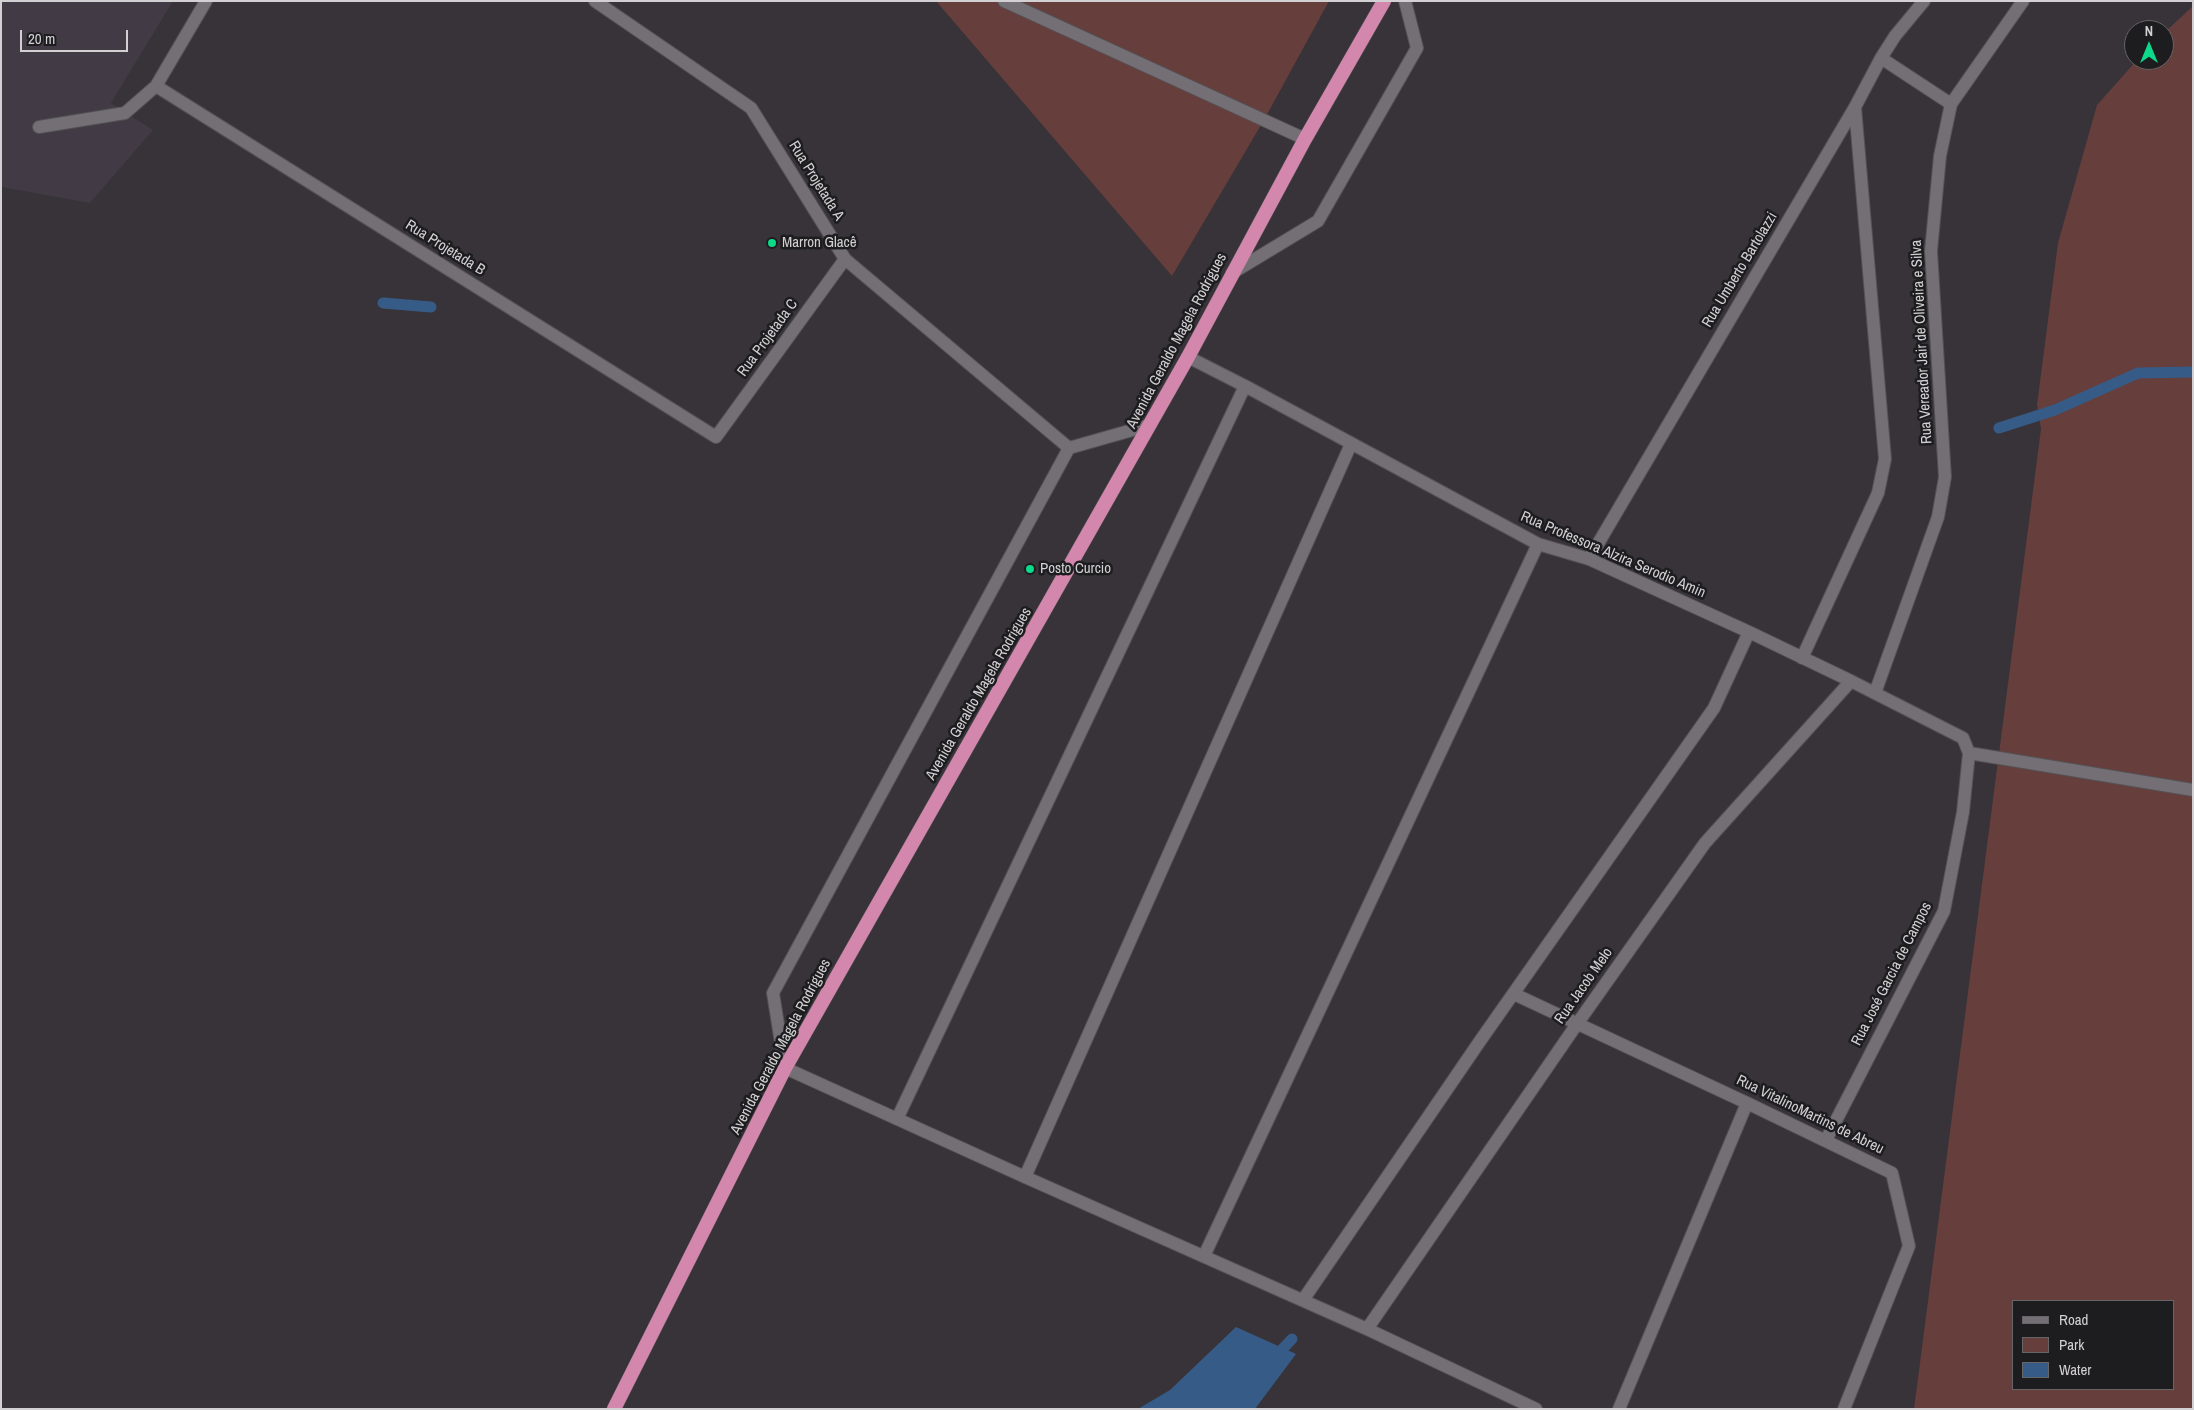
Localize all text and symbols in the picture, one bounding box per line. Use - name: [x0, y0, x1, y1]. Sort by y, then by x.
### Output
- scale bar: [22, 20, 130, 52]
- north arrow: [2124, 20, 2174, 70]
- text: N: [2145, 22, 2153, 40]
- text: 20 m: [28, 28, 55, 49]
- street label: Rua Projetada A: [784, 138, 848, 224]
- street label: Rua Umberto Bartolazzi: [1698, 209, 1782, 331]
- street label: Rua Projetada B: [402, 216, 488, 280]
- place label: Marron Glacê: [782, 234, 857, 252]
- marker: Marron Glacê: [766, 237, 778, 249]
- street label: Rua Vereador Jair de Oliveira e Silva: [1908, 239, 1936, 445]
- street label: Avenida Geraldo Magela Rodrigues: [1123, 250, 1231, 432]
- street label: Rua Projetada C: [734, 296, 802, 380]
- street label: Rua Professora Alzira Serodio Amin: [1518, 508, 1708, 602]
- place label: Posto Curcio: [1040, 560, 1111, 578]
- marker: Posto Curcio: [1024, 563, 1036, 575]
- street label: Avenida Geraldo Magela Rodrigues: [922, 605, 1036, 783]
- street label: Rua José Garcia de Campos: [1848, 899, 1936, 1049]
- street label: Rua Jacob Melo: [1551, 944, 1617, 1028]
- street label: Avenida Geraldo Magela Rodrigues: [727, 956, 835, 1138]
- street label: Rua VitalinoMartins de Abreu: [1733, 1071, 1887, 1159]
- legend: [2012, 1300, 2174, 1390]
- text: Road: [2059, 1309, 2088, 1330]
- text: Park: [2059, 1334, 2084, 1355]
- text: Water: [2059, 1359, 2091, 1380]

